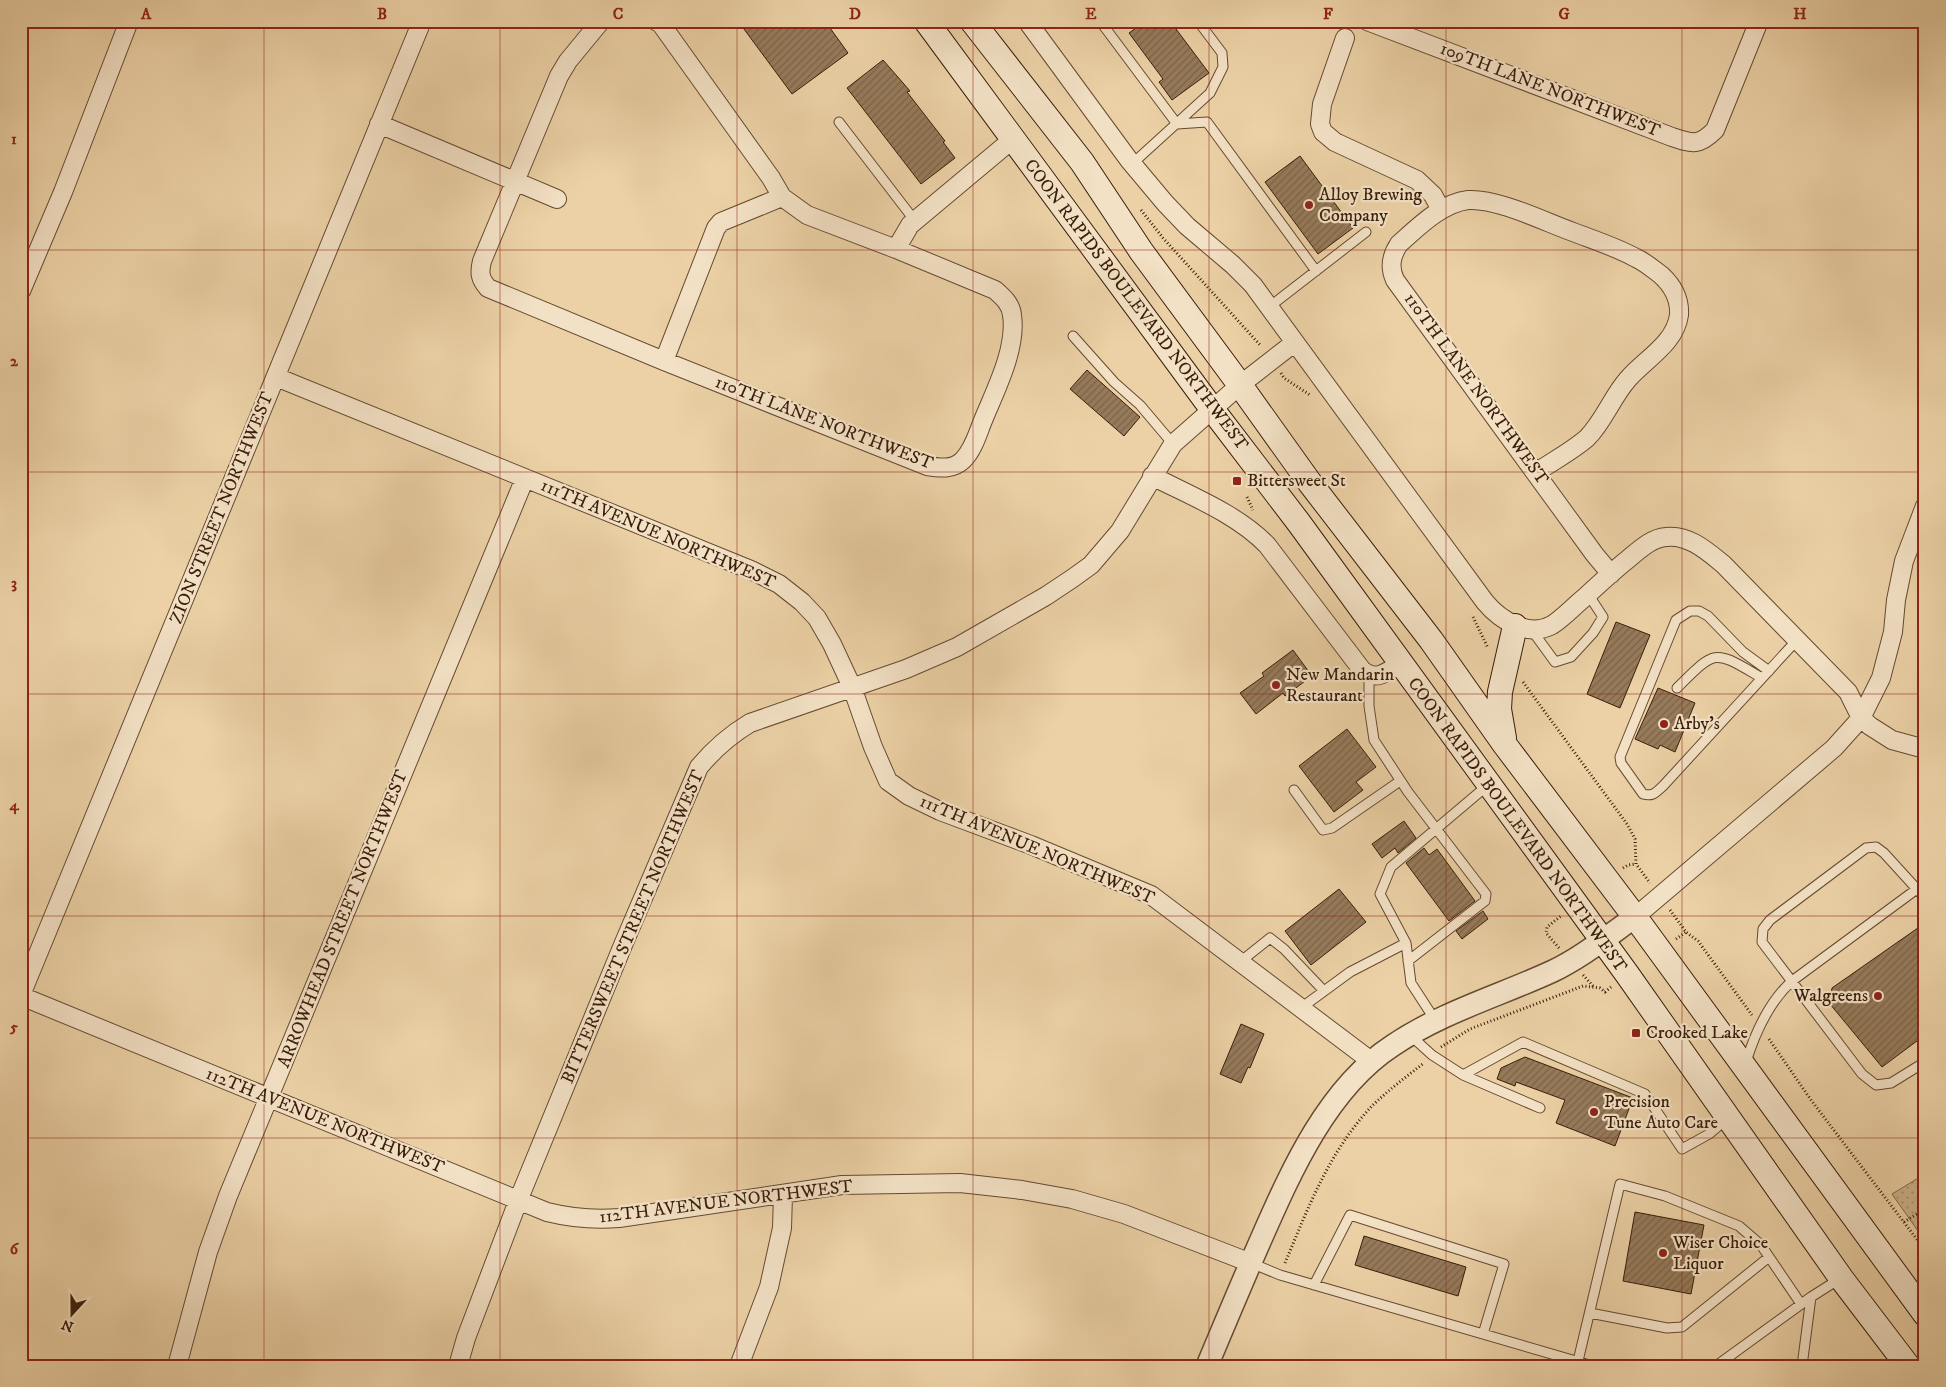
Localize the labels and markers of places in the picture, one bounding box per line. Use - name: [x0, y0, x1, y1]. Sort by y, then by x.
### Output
- place label: Alloy Brewing Company: [1319, 184, 1422, 227]
- marker: Alloy Brewing Company: [1303, 199, 1315, 211]
- place label: Bittersweet St: [1247, 470, 1346, 492]
- marker: Bittersweet St: [1231, 475, 1243, 487]
- place label: New Mandarin Restaurant: [1286, 664, 1395, 707]
- marker: New Mandarin Restaurant: [1270, 679, 1282, 691]
- place label: Arby's: [1674, 713, 1720, 735]
- marker: Arby's: [1658, 718, 1670, 730]
- place label: Walgreens: [1793, 985, 1868, 1007]
- marker: Walgreens: [1872, 990, 1884, 1002]
- place label: Crooked Lake: [1646, 1022, 1748, 1044]
- marker: Crooked Lake: [1630, 1027, 1642, 1039]
- place label: Precision Tune Auto Care: [1604, 1091, 1718, 1134]
- marker: Precision Tune Auto Care: [1588, 1106, 1600, 1118]
- place label: Wiser Choice Liquor: [1672, 1232, 1768, 1275]
- marker: Wiser Choice Liquor: [1657, 1247, 1669, 1259]

